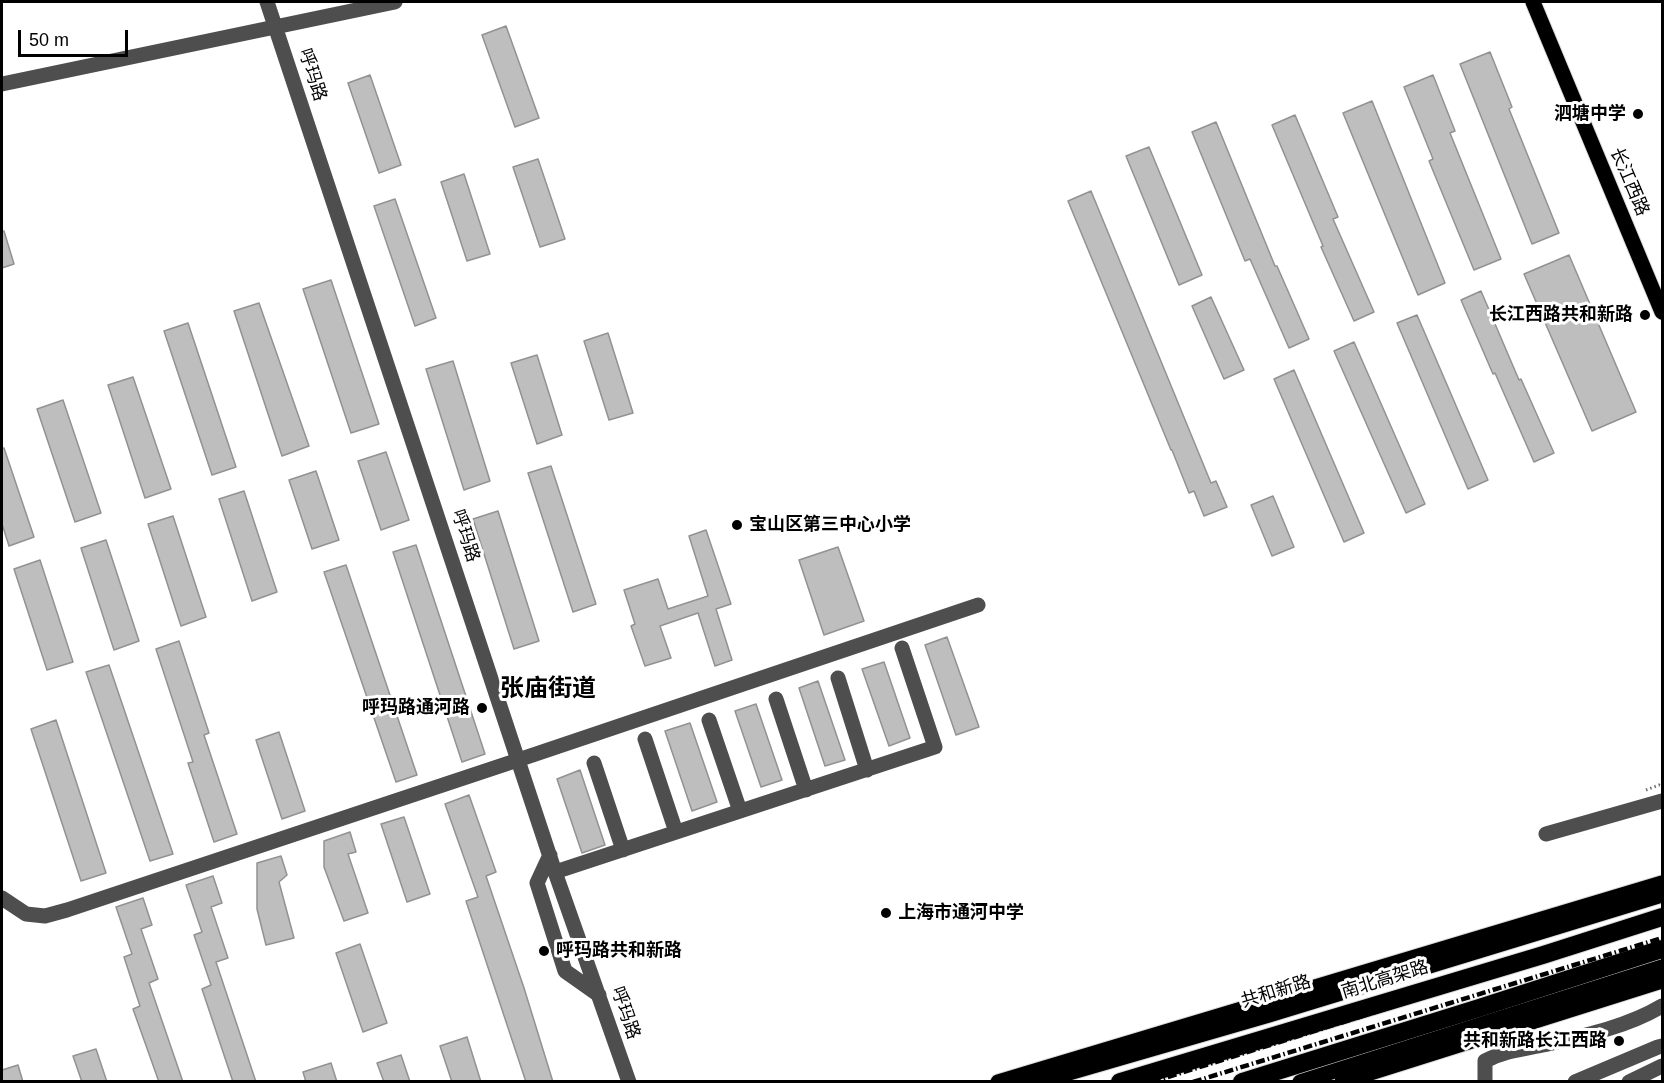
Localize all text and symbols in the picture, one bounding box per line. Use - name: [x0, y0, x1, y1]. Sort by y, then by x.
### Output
- scale bar: [21, 18, 130, 56]
- text: 50 m: [29, 30, 69, 50]
- street label: 呼玛路: [293, 46, 331, 104]
- place label: 泗塘中学: [1554, 103, 1626, 125]
- marker: 泗塘中学: [1631, 107, 1645, 121]
- street label: 长江西路: [1605, 145, 1653, 219]
- place label: 长江西路共和新路: [1489, 304, 1633, 326]
- marker: 长江西路共和新路: [1638, 308, 1652, 322]
- street label: 呼玛路: [446, 507, 484, 565]
- place label: 宝山区第三中心小学: [749, 514, 911, 536]
- marker: 宝山区第三中心小学: [730, 518, 744, 532]
- district label: 张庙街道: [500, 675, 596, 703]
- place label: 呼玛路通河路: [362, 697, 470, 719]
- marker: 呼玛路通河路: [475, 701, 489, 715]
- place label: 上海市通河中学: [898, 902, 1024, 924]
- marker: 上海市通河中学: [879, 906, 893, 920]
- place label: 呼玛路共和新路: [556, 940, 682, 962]
- marker: 呼玛路共和新路: [537, 944, 551, 958]
- street label: 南北高架路: [1339, 957, 1431, 1003]
- street label: 共和新路: [1238, 971, 1314, 1013]
- street label: 呼玛路: [606, 984, 644, 1042]
- place label: 共和新路长江西路: [1463, 1030, 1607, 1052]
- marker: 共和新路长江西路: [1612, 1034, 1626, 1048]

